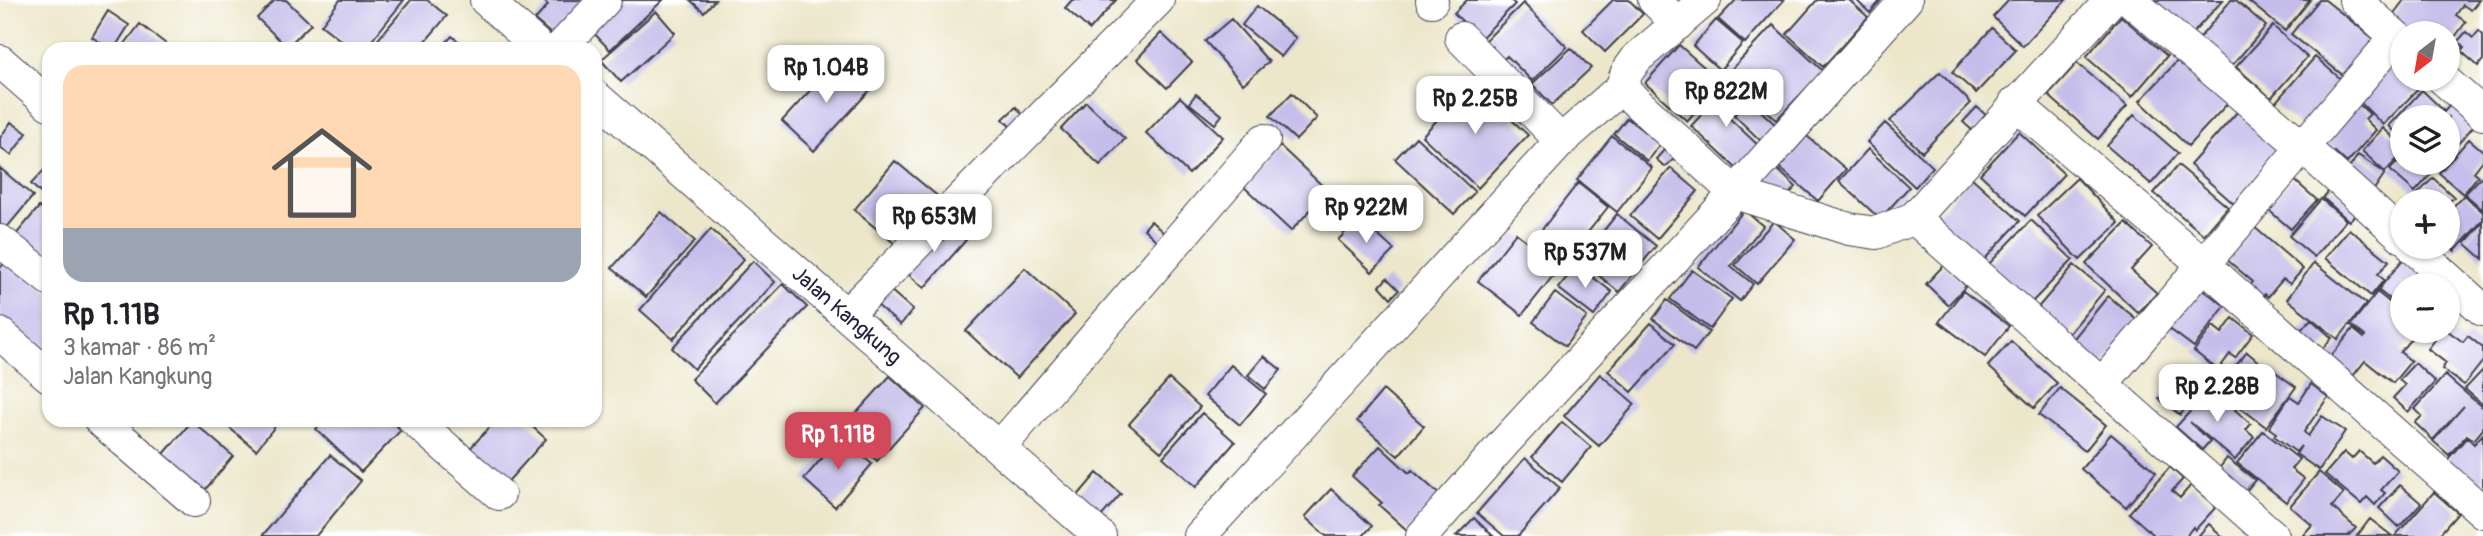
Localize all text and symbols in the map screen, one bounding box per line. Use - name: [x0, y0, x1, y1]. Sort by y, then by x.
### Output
- north arrow: [2390, 21, 2460, 91]
- map controls: [2390, 21, 2460, 343]
- pin: Rp 1.04B: [754, 46, 898, 105]
- text: Rp 1.04B: [783, 53, 869, 82]
- pin: Rp 822M: [1661, 69, 1791, 129]
- pin: Rp 2.25B: [1403, 76, 1547, 136]
- text: Rp 822M: [1684, 77, 1768, 106]
- text: Rp 2.25B: [1432, 84, 1518, 113]
- button: layers: [2390, 105, 2460, 175]
- icon: home: [259, 110, 385, 236]
- pin: Rp 922M: [1301, 186, 1431, 245]
- button: +: [2390, 189, 2460, 259]
- text: Rp 922M: [1324, 193, 1408, 222]
- pin: Rp 653M: [869, 194, 999, 254]
- text: Rp 653M: [892, 202, 976, 231]
- pin: Rp 537M: [1520, 230, 1650, 290]
- text: Rp 537M: [1543, 238, 1627, 267]
- street label: Jalan Kangkung: [786, 260, 907, 370]
- button: −: [2390, 273, 2460, 343]
- text: Rp 1.11B: [63, 296, 160, 333]
- text: 3 kamar · 86 m²: [63, 333, 216, 362]
- text: Jalan Kangkung: [63, 362, 212, 391]
- pin: Rp 2.28B: [2145, 364, 2289, 424]
- text: Rp 2.28B: [2175, 372, 2259, 401]
- pin: Rp 1.11B: [766, 412, 910, 472]
- text: Rp 1.11B: [801, 420, 875, 449]

